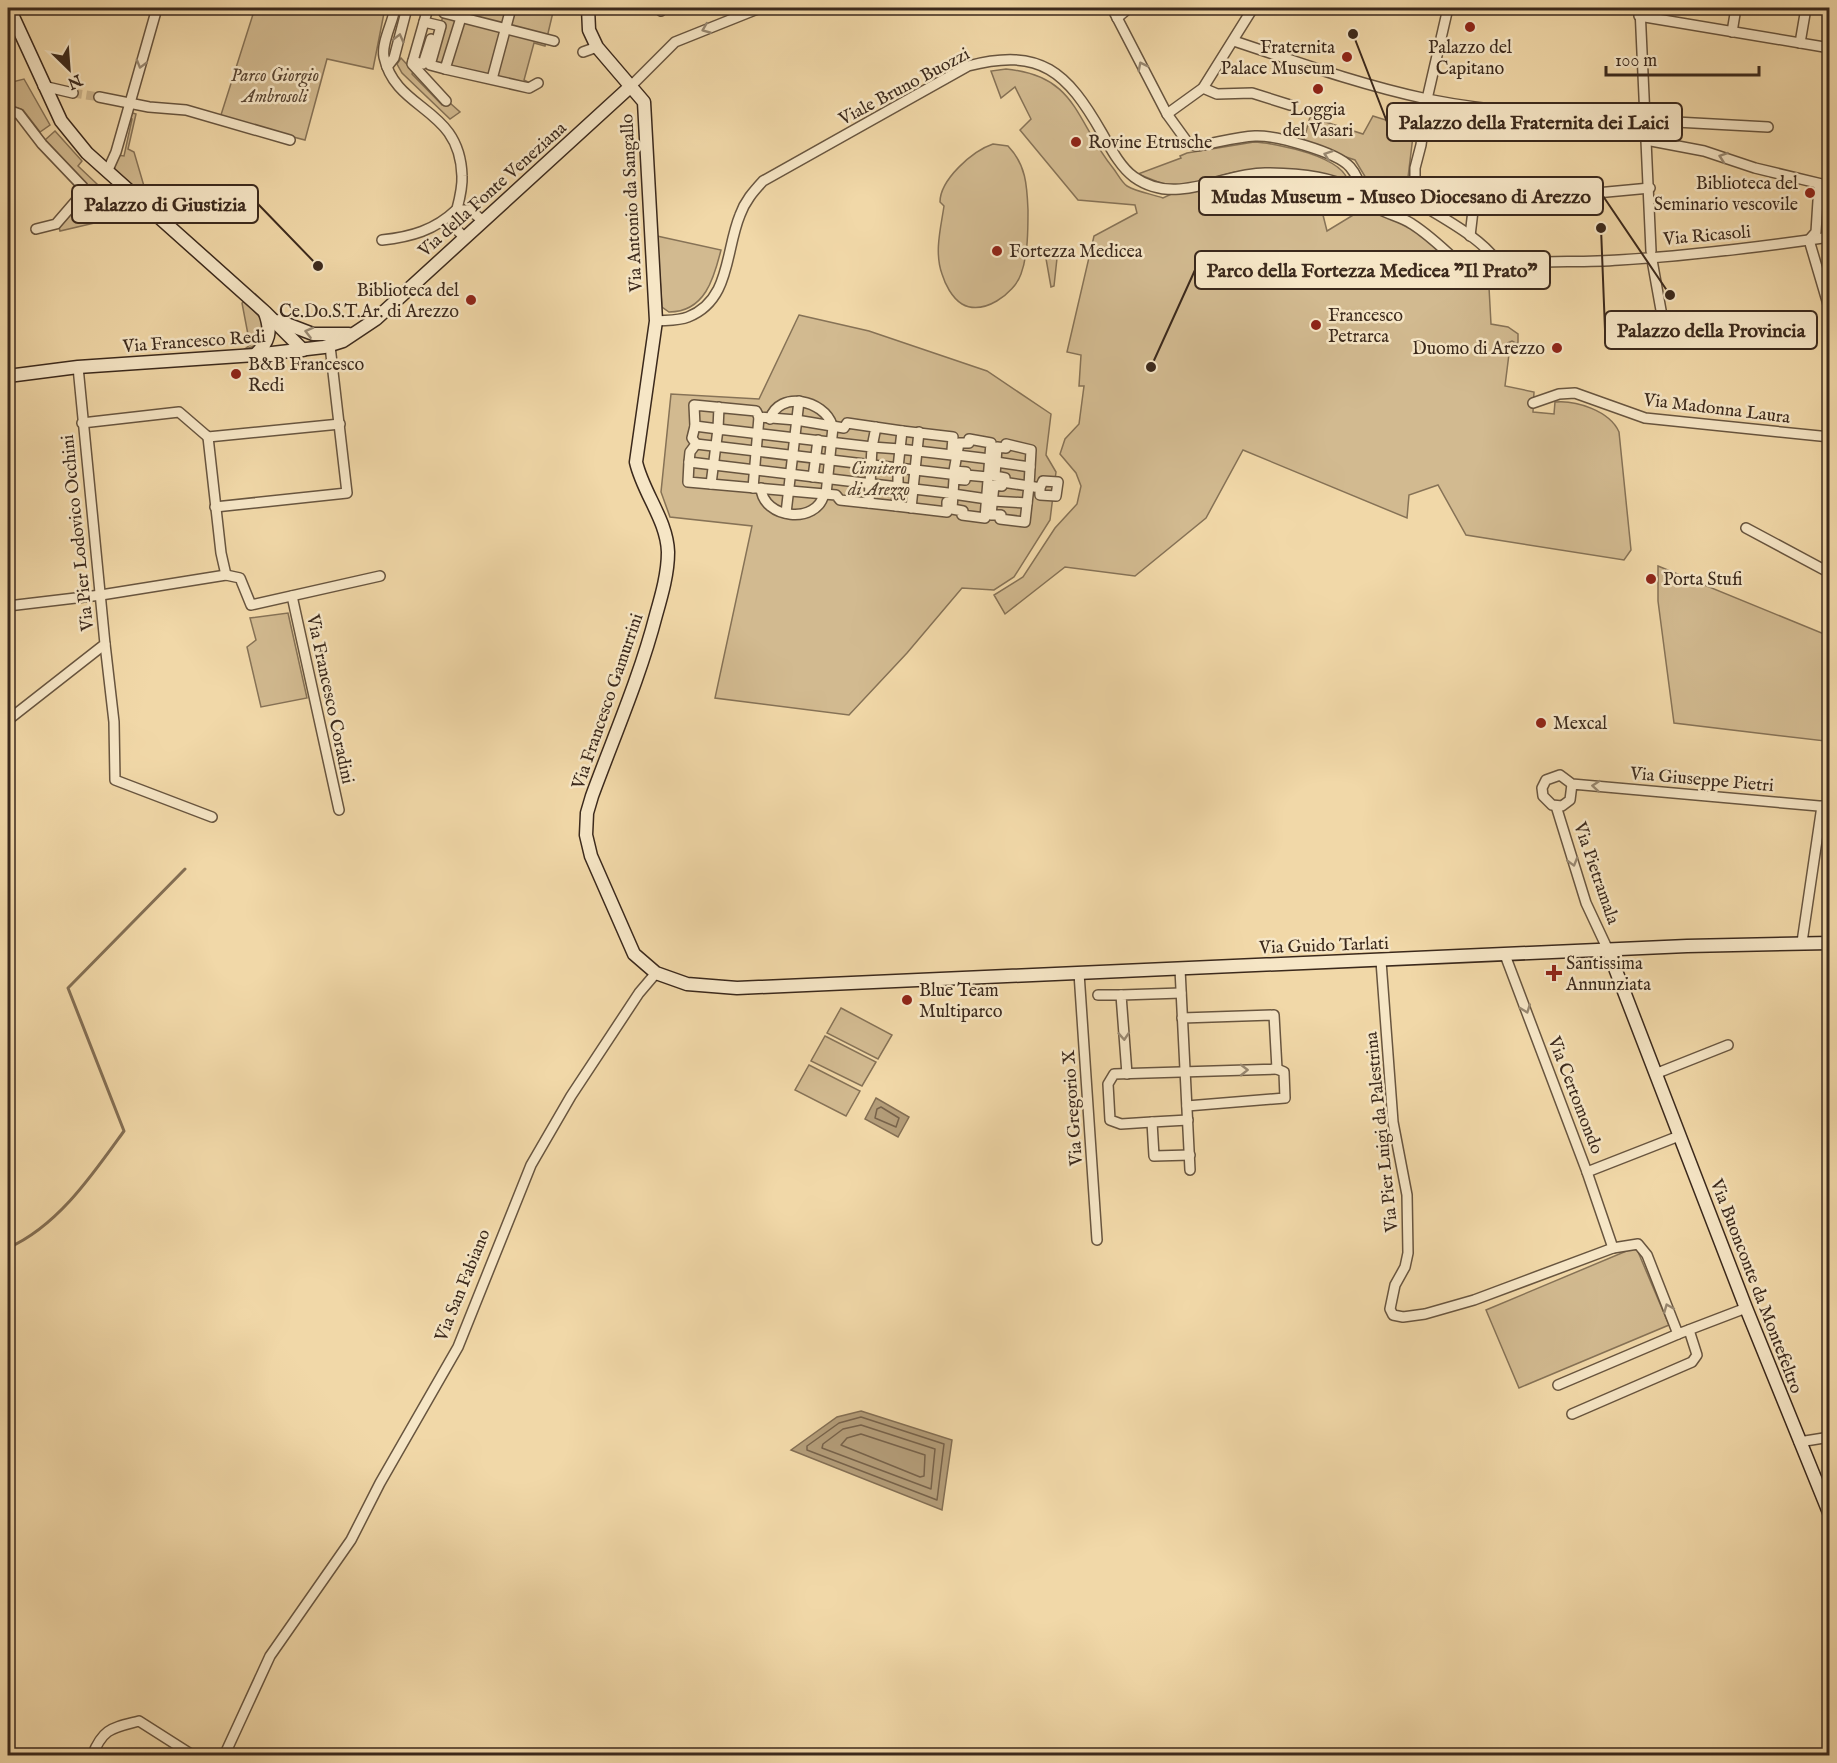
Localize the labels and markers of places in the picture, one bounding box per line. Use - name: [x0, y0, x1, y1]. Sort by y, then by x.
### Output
- marker: Palazzo del Capitano: [1463, 20, 1477, 34]
- place label: Fraternita Palace Museum: [1220, 37, 1335, 81]
- place label: Palazzo del Capitano: [1428, 37, 1512, 81]
- marker: Fraternita Palace Museum: [1340, 50, 1354, 64]
- marker: Loggia del Vasari: [1311, 82, 1325, 96]
- place label: Loggia del Vasari: [1283, 99, 1354, 143]
- callout: Palazzo della Fraternita dei Laici: [1387, 103, 1682, 141]
- place label: Rovine Etrusche: [1088, 132, 1212, 155]
- marker: Rovine Etrusche: [1069, 135, 1083, 149]
- place label: Biblioteca del Seminario vescovile: [1654, 173, 1798, 217]
- callout: Mudas Museum - Museo Diocesano di Arezzo: [1199, 177, 1603, 215]
- callout: Palazzo di Giustizia: [72, 185, 258, 223]
- marker: Biblioteca del Seminario vescovile: [1803, 186, 1817, 200]
- place label: Fortezza Medicea: [1009, 241, 1143, 264]
- marker: Fortezza Medicea: [990, 244, 1004, 258]
- callout: Parco della Fortezza Medicea "Il Prato": [1195, 251, 1550, 289]
- place label: Biblioteca del Ce.Do.S.T.Ar. di Arezzo: [279, 280, 459, 324]
- marker: Biblioteca del Ce.Do.S.T.Ar. di Arezzo: [464, 293, 478, 307]
- place label: Francesco Petrarca: [1328, 305, 1403, 349]
- callout: Palazzo della Provincia: [1605, 311, 1817, 349]
- marker: Francesco Petrarca: [1309, 318, 1323, 332]
- place label: Duomo di Arezzo: [1412, 338, 1545, 361]
- marker: Duomo di Arezzo: [1550, 341, 1564, 355]
- place label: B&B Francesco Redi: [248, 354, 364, 398]
- marker: B&B Francesco Redi: [229, 367, 243, 381]
- place label: Porta Stufi: [1663, 569, 1742, 592]
- marker: Porta Stufi: [1644, 572, 1658, 586]
- place label: Mexcal: [1553, 713, 1607, 736]
- marker: Mexcal: [1534, 716, 1548, 730]
- place label: Santissima Annunziata: [1565, 953, 1651, 997]
- marker: Santissima Annunziata: [1547, 966, 1561, 980]
- place label: Blue Team Multiparco: [919, 980, 1003, 1024]
- marker: Blue Team Multiparco: [900, 993, 914, 1007]

